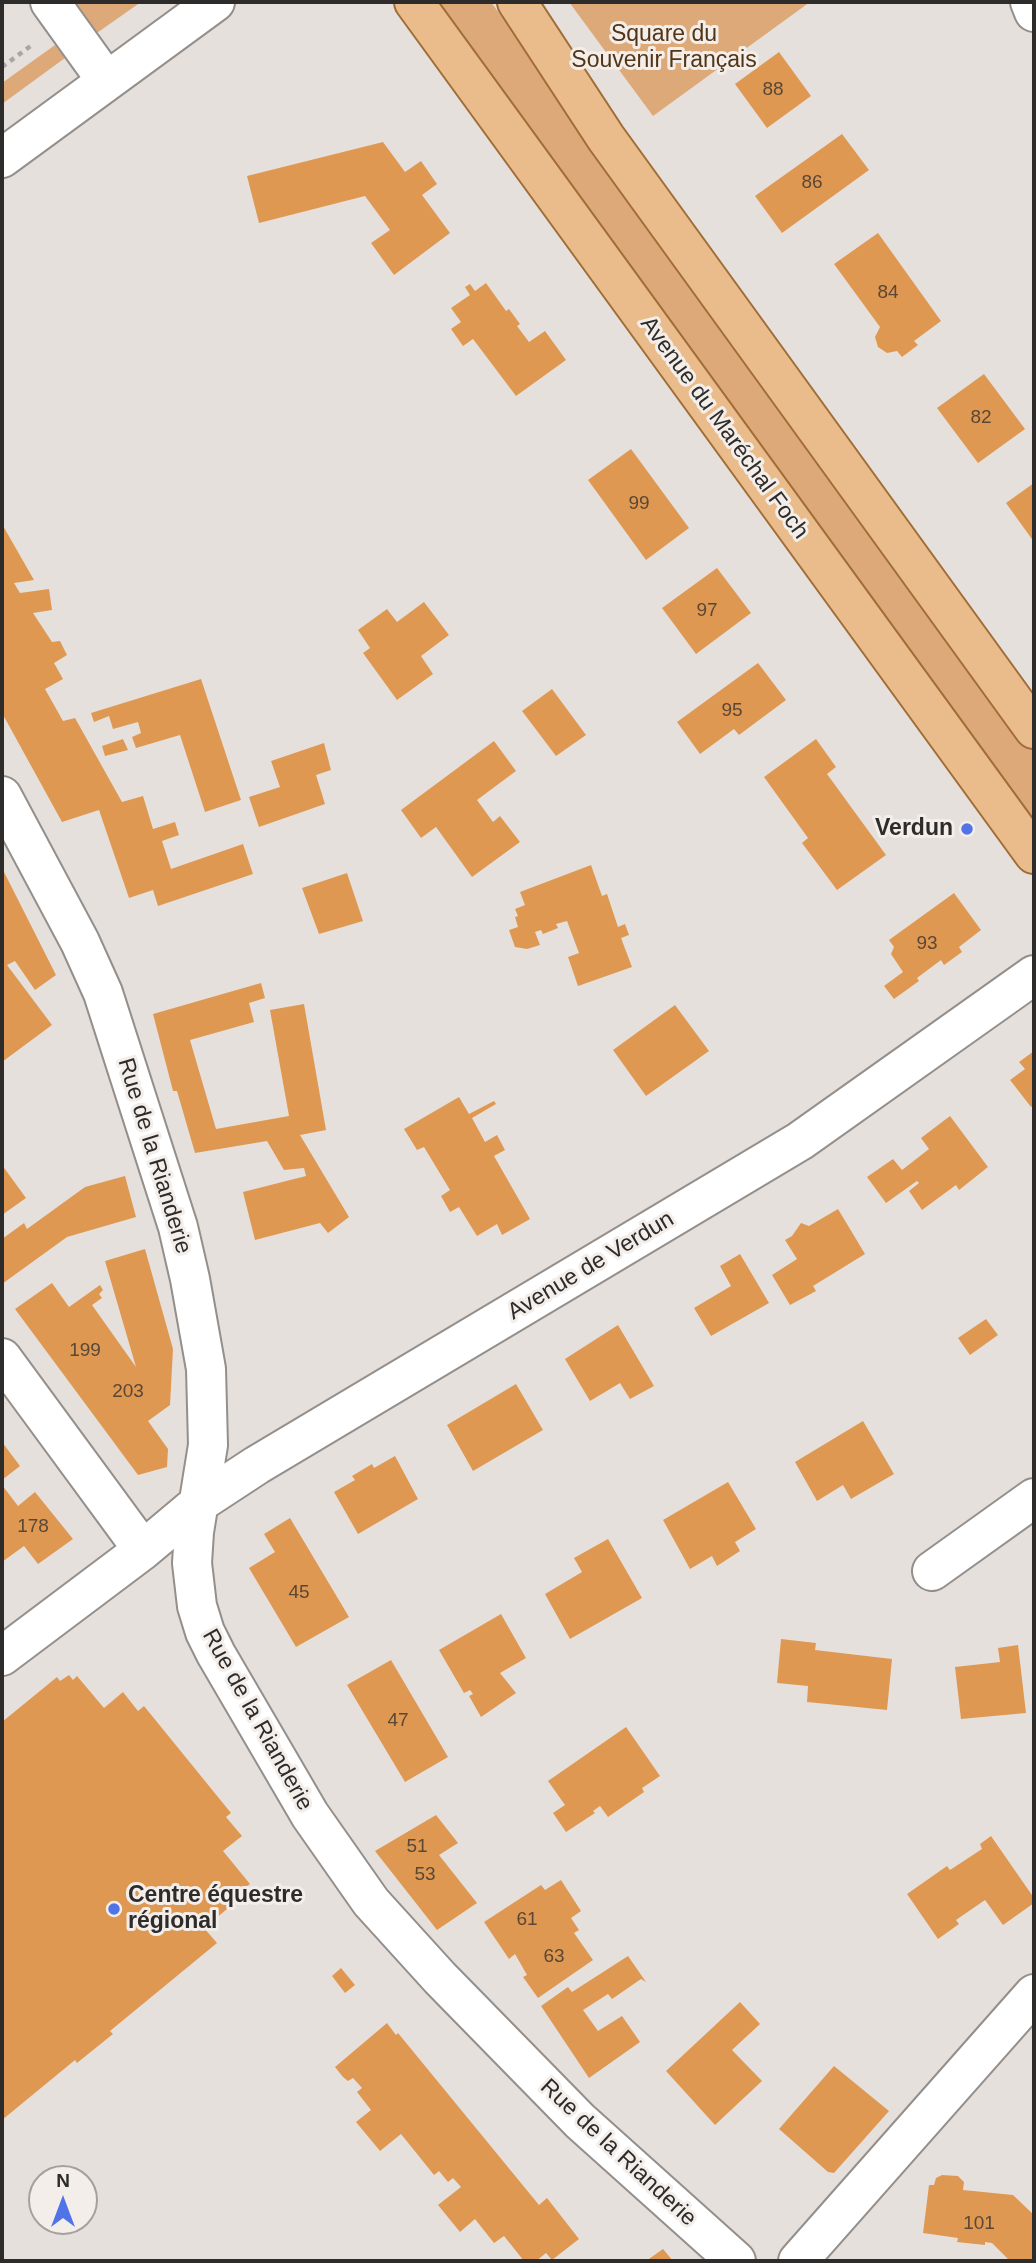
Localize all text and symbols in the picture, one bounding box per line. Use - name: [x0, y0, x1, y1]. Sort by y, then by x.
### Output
- park label: Square du Souvenir Français: [571, 21, 757, 75]
- house number: 88: [762, 79, 784, 101]
- house number: 86: [801, 172, 823, 194]
- house number: 84: [877, 282, 899, 304]
- street label: Avenue du Maréchal Foch: [634, 311, 814, 545]
- house number: 82: [970, 407, 992, 429]
- house number: 99: [628, 493, 650, 515]
- house number: 97: [696, 600, 718, 622]
- house number: 95: [721, 700, 743, 722]
- place label: Verdun: [875, 815, 953, 843]
- marker: Verdun: [959, 821, 975, 837]
- house number: 93: [916, 933, 938, 955]
- street label: Rue de la Rianderie: [111, 1055, 197, 1257]
- street label: Avenue de Verdun: [503, 1206, 679, 1326]
- house number: 199: [69, 1340, 101, 1362]
- house number: 203: [112, 1381, 144, 1403]
- house number: 178: [17, 1516, 49, 1538]
- house number: 45: [288, 1582, 310, 1604]
- street label: Rue de la Rianderie: [196, 1624, 318, 1816]
- house number: 47: [387, 1710, 409, 1732]
- house number: 51: [406, 1836, 428, 1858]
- house number: 53: [414, 1864, 436, 1886]
- place label: Centre équestre régional: [128, 1882, 303, 1936]
- marker: Centre équestre régional: [106, 1901, 122, 1917]
- house number: 61: [516, 1909, 538, 1931]
- house number: 63: [543, 1946, 565, 1968]
- street label: Rue de la Rianderie: [534, 2074, 702, 2232]
- north arrow: [28, 2165, 98, 2235]
- text: N: [56, 2170, 70, 2191]
- house number: 101: [963, 2213, 995, 2235]

